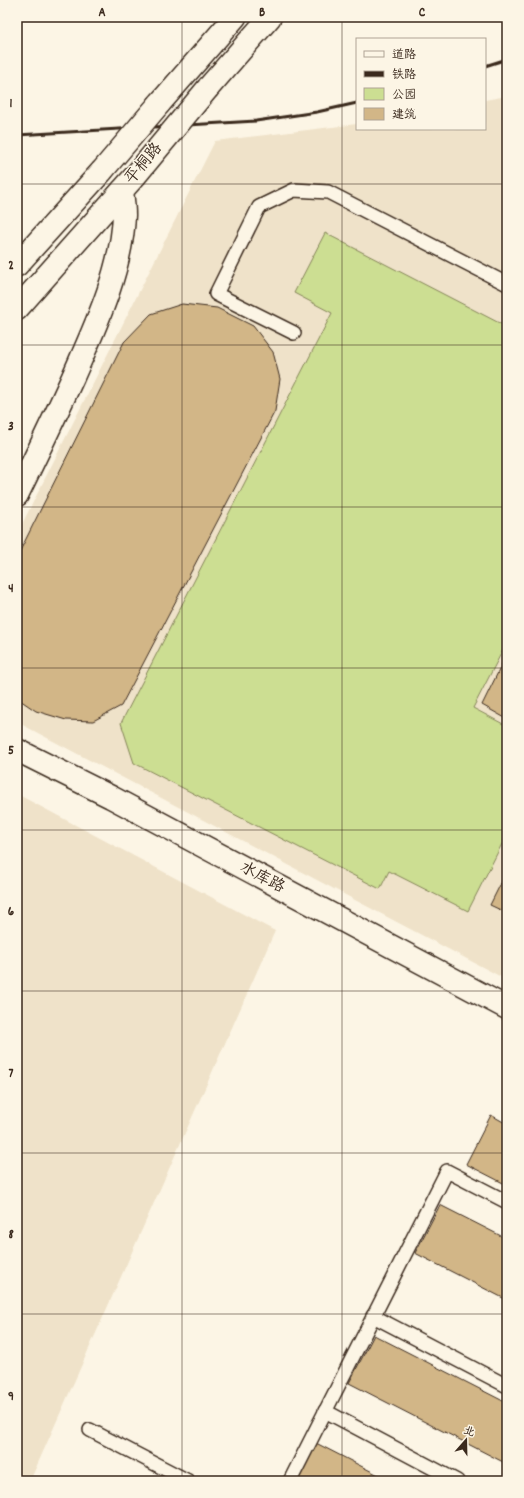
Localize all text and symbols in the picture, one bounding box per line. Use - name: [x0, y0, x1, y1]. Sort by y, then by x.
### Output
- text: A: [98, 4, 106, 23]
- text: B: [259, 4, 265, 23]
- text: C: [419, 4, 426, 23]
- legend: [356, 38, 486, 130]
- text: 道路: [392, 47, 416, 64]
- text: 铁路: [392, 67, 416, 84]
- text: 公园: [392, 87, 416, 104]
- text: 1: [10, 95, 13, 114]
- text: 建筑: [392, 107, 416, 124]
- street label: 平桐路: [120, 138, 168, 190]
- text: 2: [8, 257, 14, 276]
- text: 3: [8, 418, 14, 437]
- text: 4: [8, 580, 14, 599]
- text: 5: [8, 742, 14, 761]
- street label: 水库路: [235, 857, 289, 899]
- text: 6: [8, 903, 15, 922]
- text: 7: [9, 1065, 14, 1084]
- text: 8: [8, 1226, 14, 1245]
- text: 9: [8, 1388, 14, 1407]
- north arrow: [446, 1420, 486, 1460]
- text: 北: [461, 1423, 477, 1442]

